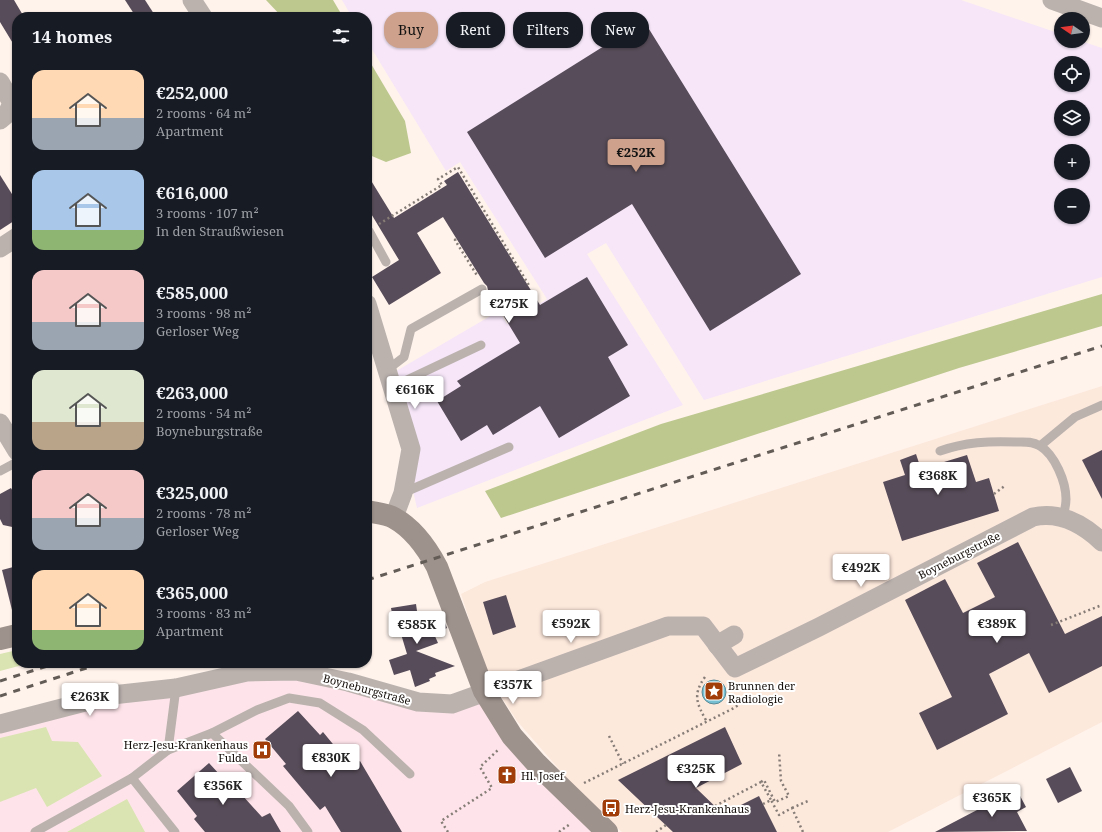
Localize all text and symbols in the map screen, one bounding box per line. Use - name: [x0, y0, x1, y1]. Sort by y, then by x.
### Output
- chip: Buy: [384, 12, 438, 48]
- chip: Rent: [446, 12, 505, 48]
- chip: Filters: [513, 12, 583, 48]
- chip: New: [591, 12, 649, 48]
- north arrow: [1054, 12, 1090, 48]
- map controls: [1054, 12, 1090, 224]
- text: 14 homes: [32, 25, 112, 48]
- icon: filters: [330, 25, 352, 47]
- button: locate: [1054, 56, 1090, 92]
- text: €252,000: [156, 81, 228, 104]
- icon: home: [64, 86, 112, 134]
- button: layers: [1054, 100, 1090, 136]
- text: 2 rooms · 64 m²: [156, 104, 251, 122]
- text: Apartment: [156, 122, 223, 140]
- pin: €252K: [608, 139, 664, 173]
- text: €252K: [617, 143, 655, 161]
- button: +: [1054, 144, 1090, 180]
- text: €616,000: [156, 181, 228, 204]
- icon: home: [64, 186, 112, 234]
- button: −: [1054, 188, 1090, 224]
- text: 3 rooms · 107 m²: [156, 204, 259, 222]
- text: In den Straußwiesen: [156, 222, 284, 240]
- text: €585,000: [156, 281, 228, 304]
- icon: home: [64, 286, 112, 334]
- pin: €275K: [481, 290, 537, 324]
- text: €275K: [490, 294, 528, 312]
- text: 3 rooms · 98 m²: [156, 304, 251, 322]
- text: Gerloser Weg: [156, 322, 239, 340]
- pin: €616K: [387, 376, 443, 410]
- text: €616K: [396, 380, 434, 398]
- text: €263,000: [156, 381, 228, 404]
- icon: home: [64, 386, 112, 434]
- text: 2 rooms · 54 m²: [156, 404, 251, 422]
- text: Boyneburgstraße: [156, 422, 263, 440]
- pin: €368K: [910, 462, 966, 496]
- text: €368K: [919, 466, 957, 484]
- text: €325,000: [156, 481, 228, 504]
- icon: home: [64, 486, 112, 534]
- text: 2 rooms · 78 m²: [156, 504, 251, 522]
- text: Gerloser Weg: [156, 522, 239, 540]
- street label: Boyneburgstraße: [915, 528, 1003, 582]
- pin: €492K: [833, 554, 889, 588]
- text: €492K: [842, 558, 880, 576]
- text: €365,000: [156, 581, 228, 604]
- icon: home: [64, 586, 112, 634]
- text: 3 rooms · 83 m²: [156, 604, 251, 622]
- pin: €592K: [543, 610, 599, 644]
- pin: €389K: [969, 610, 1025, 644]
- pin: €585K: [389, 611, 445, 645]
- text: €592K: [552, 614, 590, 632]
- text: €389K: [978, 614, 1016, 632]
- text: €585K: [398, 615, 436, 633]
- text: Apartment: [156, 622, 223, 640]
- street label: Boyneburgstraße: [321, 670, 413, 708]
- pin: €357K: [485, 671, 541, 705]
- text: €357K: [494, 675, 532, 693]
- place label: Brunnen der Radiologie: [728, 678, 796, 706]
- place icon: Brunnen der Radiologie: [703, 680, 725, 702]
- pin: €263K: [62, 683, 118, 717]
- text: €263K: [71, 687, 109, 705]
- place label: Herz-Jesu-Krankenhaus Fulda: [124, 737, 248, 765]
- hospital icon: Herz-Jesu-Krankenhaus Fulda: [251, 739, 273, 761]
- pin: €830K: [303, 744, 359, 778]
- text: €830K: [312, 748, 350, 766]
- pin: €325K: [668, 755, 724, 789]
- text: €325K: [677, 759, 715, 777]
- church icon: Hl. Josef: [496, 764, 518, 786]
- place label: Hl. Josef: [521, 768, 565, 783]
- pin: €356K: [195, 772, 251, 806]
- text: €356K: [204, 776, 242, 794]
- pin: €365K: [964, 784, 1020, 818]
- text: €365K: [973, 788, 1011, 806]
- bus stop icon: Herz-Jesu-Krankenhaus: [600, 797, 622, 819]
- place label: Herz-Jesu-Krankenhaus: [625, 801, 749, 816]

